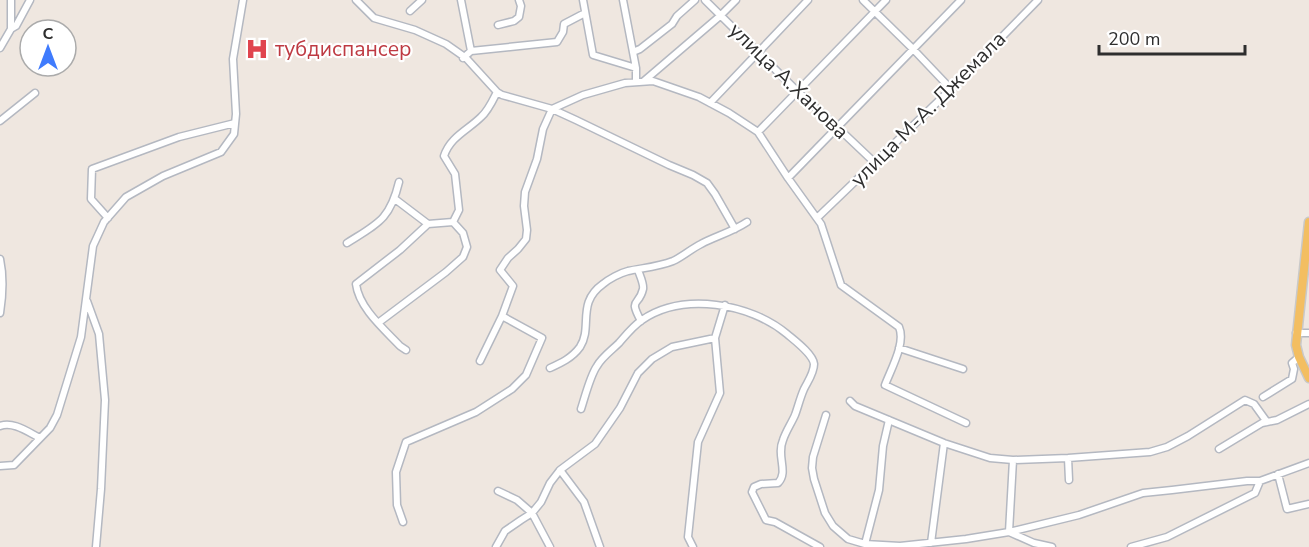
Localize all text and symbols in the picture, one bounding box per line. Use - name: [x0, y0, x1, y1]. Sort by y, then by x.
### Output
- street label: улица А.Ханова: [723, 17, 855, 145]
- north arrow: [18, 18, 78, 78]
- scale bar: [1099, 18, 1244, 56]
- text: С: [43, 23, 54, 45]
- street label: улица М-А. Джемала: [844, 25, 1012, 193]
- text: 200 m: [1108, 27, 1160, 51]
- place label: тубдиспансер: [275, 35, 412, 63]
- hospital icon: тубдиспансер: [244, 36, 270, 62]

